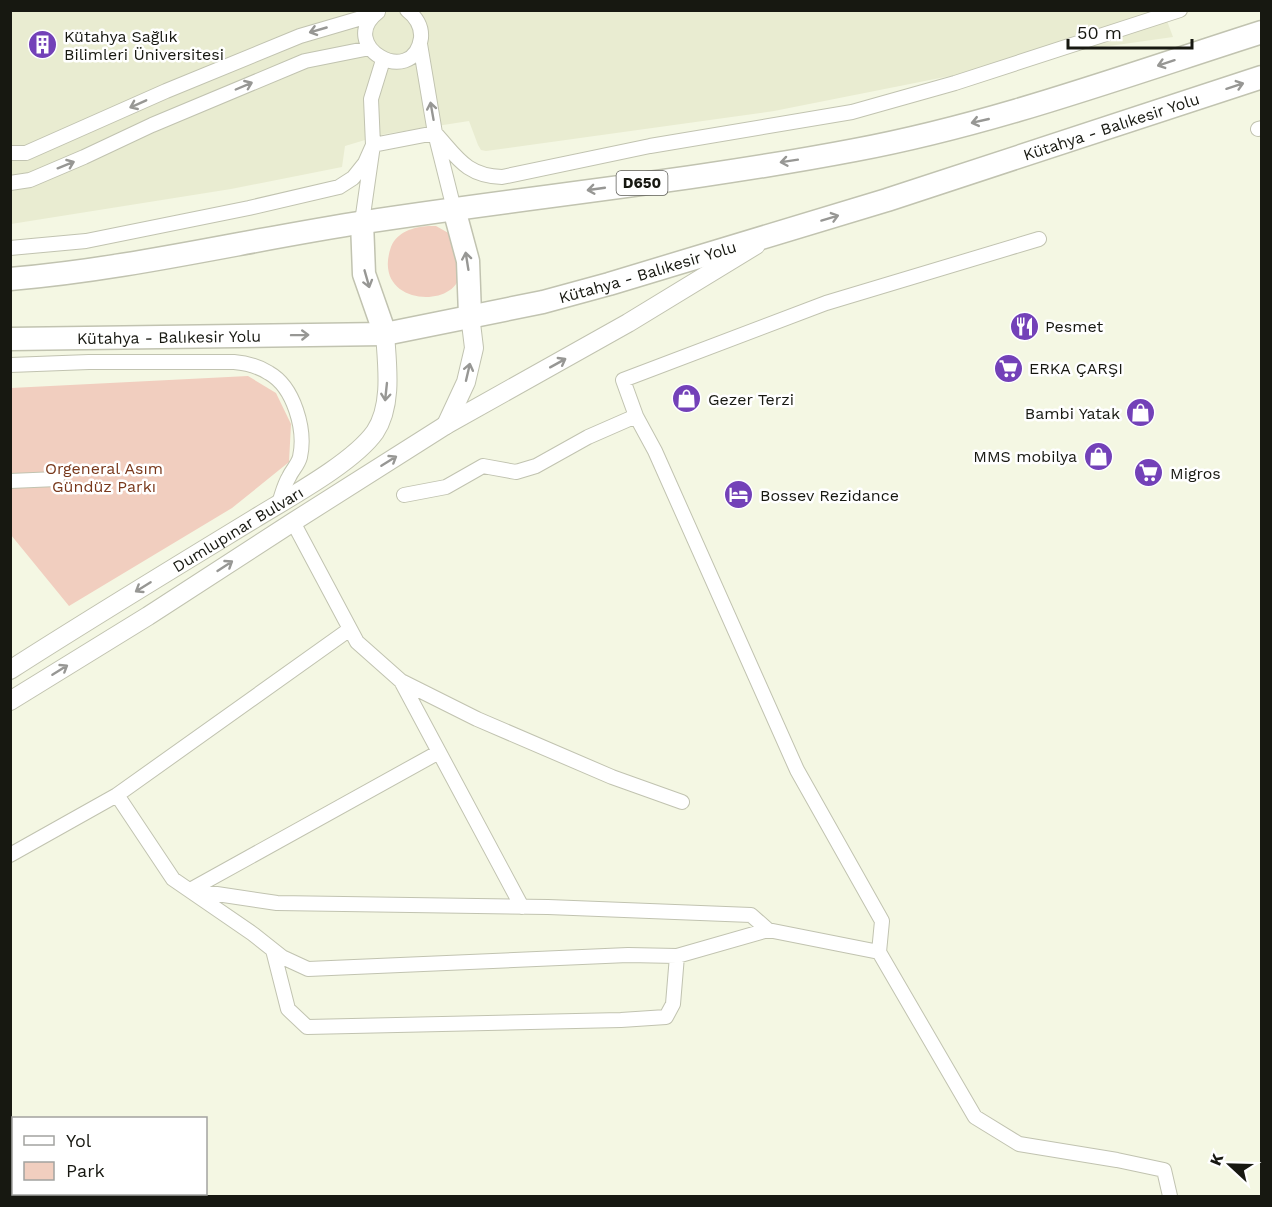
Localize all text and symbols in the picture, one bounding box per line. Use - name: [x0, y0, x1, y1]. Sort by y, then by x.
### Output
- scale bar: [1068, 12, 1192, 50]
- text: 50 m: [1077, 22, 1122, 43]
- one-way arrow: [309, 25, 328, 36]
- place label: Kütahya Sağlık Bilimleri Üniversitesi: [64, 27, 224, 64]
- building icon: Kütahya Sağlık Bilimleri Üniversitesi: [27, 29, 59, 61]
- one-way arrow: [1157, 58, 1176, 69]
- one-way arrow: [234, 80, 253, 91]
- one-way arrow: [1225, 80, 1244, 91]
- street label: Kütahya - Balıkesir Yolu: [1021, 89, 1202, 164]
- one-way arrow: [129, 99, 147, 110]
- one-way arrow: [426, 101, 437, 121]
- one-way arrow: [971, 116, 990, 128]
- one-way arrow: [780, 156, 799, 167]
- one-way arrow: [56, 159, 74, 170]
- road number: D650: [616, 171, 668, 195]
- one-way arrow: [587, 184, 606, 195]
- one-way arrow: [820, 211, 839, 222]
- street label: Kütahya - Balıkesir Yolu: [557, 237, 738, 307]
- one-way arrow: [461, 252, 472, 271]
- one-way arrow: [362, 269, 373, 288]
- restaurant icon: Pesmet: [1008, 310, 1040, 342]
- place label: Pesmet: [1045, 317, 1104, 336]
- street label: Kütahya - Balıkesir Yolu: [77, 326, 261, 348]
- one-way arrow: [289, 329, 309, 341]
- supermarket icon: ERKA ÇARŞI: [992, 352, 1024, 384]
- one-way arrow: [548, 357, 566, 368]
- place label: ERKA ÇARŞI: [1029, 359, 1123, 378]
- one-way arrow: [463, 363, 475, 382]
- one-way arrow: [380, 382, 391, 401]
- shop icon: Gezer Terzi: [671, 383, 703, 415]
- place label: Gezer Terzi: [708, 390, 794, 409]
- shop icon: Bambi Yatak: [1125, 397, 1157, 429]
- place label: Bambi Yatak: [1025, 404, 1120, 423]
- shop icon: MMS mobilya: [1082, 440, 1114, 472]
- place label: MMS mobilya: [973, 447, 1077, 466]
- one-way arrow: [380, 455, 397, 467]
- supermarket icon: Migros: [1133, 457, 1165, 489]
- park label: Orgeneral Asım Gündüz Parkı: [45, 459, 163, 496]
- place label: Migros: [1170, 464, 1221, 483]
- hotel icon: Bossev Rezidance: [723, 479, 755, 511]
- street label: Dumlupınar Bulvarı: [169, 482, 306, 576]
- place label: Bossev Rezidance: [760, 486, 899, 505]
- one-way arrow: [216, 560, 233, 572]
- one-way arrow: [135, 581, 152, 593]
- one-way arrow: [51, 664, 68, 676]
- legend: [12, 1117, 207, 1195]
- text: Yol: [66, 1130, 92, 1151]
- north arrow: [1200, 1135, 1260, 1195]
- text: K: [1206, 1151, 1227, 1168]
- text: Park: [66, 1160, 105, 1181]

